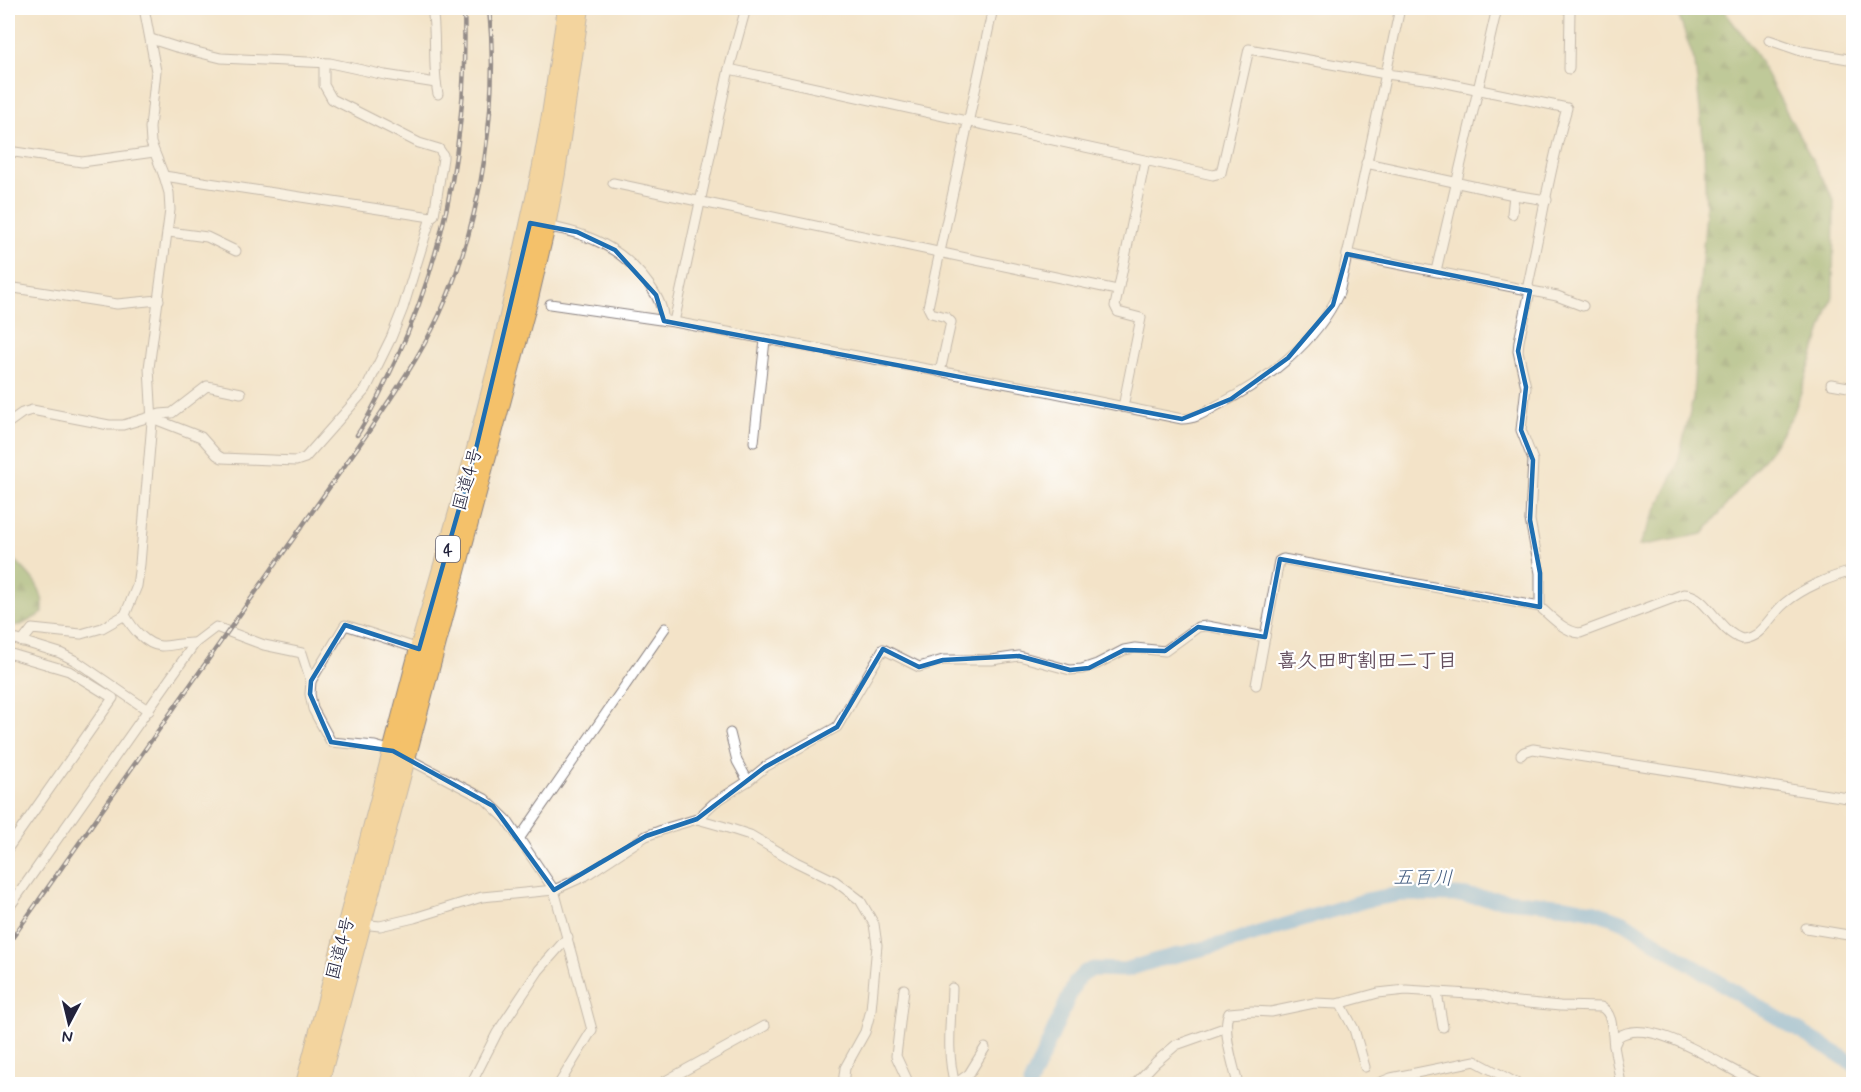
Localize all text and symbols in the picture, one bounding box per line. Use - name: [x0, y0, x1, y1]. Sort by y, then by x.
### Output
- street label: 国道4号: [448, 445, 488, 514]
- road number: 4: [436, 536, 460, 562]
- district label: 喜久田町割田二丁目: [1277, 648, 1457, 675]
- water label: 五百川: [1393, 864, 1453, 893]
- street label: 国道4号: [321, 914, 361, 983]
- north arrow: [39, 993, 99, 1053]
- text: N: [61, 1025, 74, 1047]

